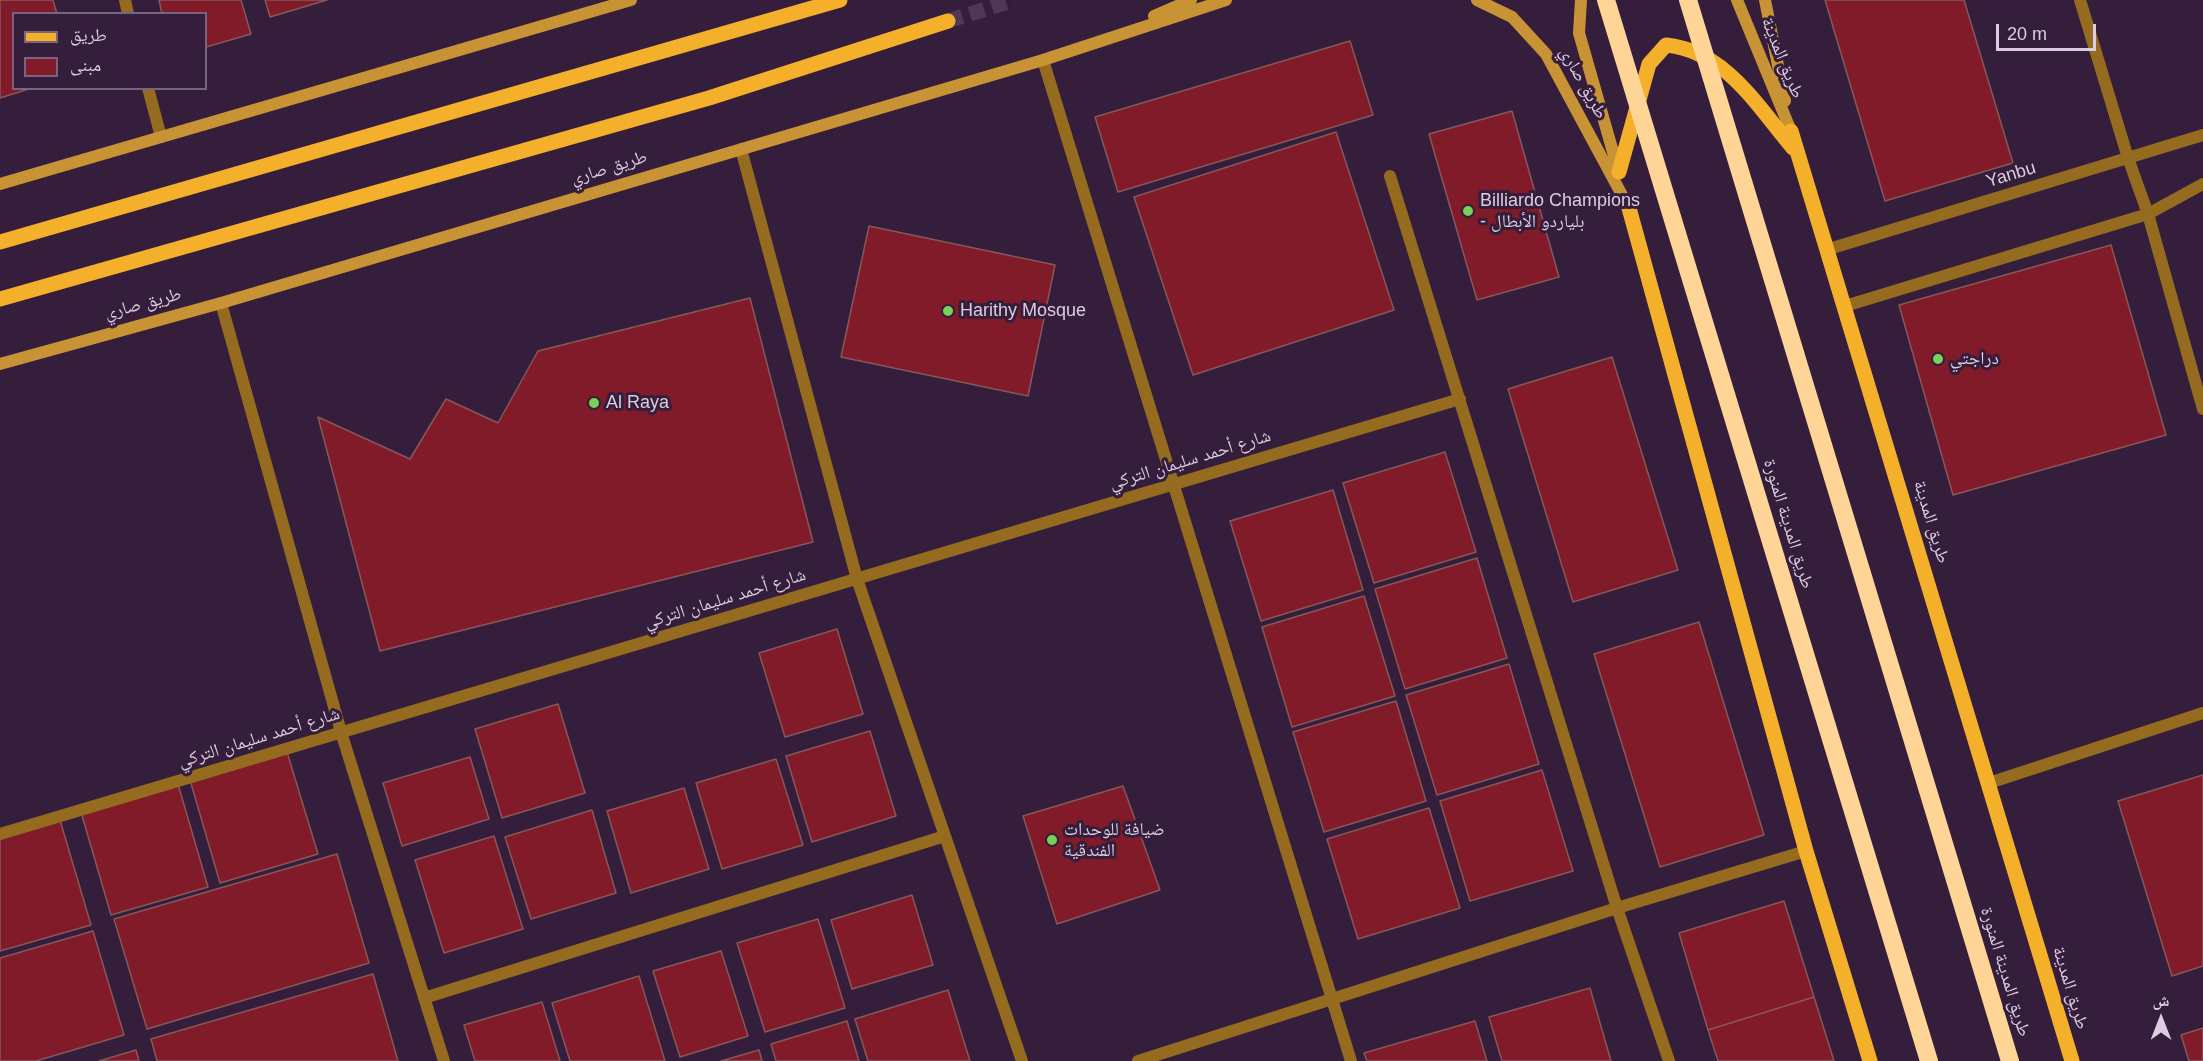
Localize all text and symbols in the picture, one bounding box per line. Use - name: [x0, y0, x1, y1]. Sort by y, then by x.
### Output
- legend: [12, 12, 207, 90]
- scale bar: [1999, 12, 2100, 50]
- street label: طريق المدينة: [1756, 14, 1808, 102]
- text: 20 m: [2007, 24, 2047, 44]
- text: طريق: [70, 25, 107, 45]
- street label: طريق صاري: [1554, 43, 1612, 123]
- text: مبنى: [70, 55, 101, 75]
- street label: طريق صاري: [568, 146, 650, 190]
- street label: Yanbu: [1984, 157, 2038, 193]
- place label: Billiardo Champions - بلياردو الأبطال: [1480, 190, 1640, 232]
- marker: Billiardo Champions - بلياردو الأبطال: [1461, 204, 1475, 218]
- street label: طريق صاري: [102, 283, 184, 325]
- place label: Harithy Mosque: [960, 300, 1086, 322]
- marker: Harithy Mosque: [941, 304, 955, 318]
- place label: دراجتي: [1950, 348, 1999, 370]
- marker: دراجتي: [1931, 352, 1945, 366]
- place label: Al Raya: [606, 392, 669, 414]
- marker: Al Raya: [587, 396, 601, 410]
- street label: شارع أحمد سليمان التركي: [1107, 425, 1273, 495]
- street label: طريق المدينة المنورة: [1758, 457, 1818, 591]
- street label: طريق المدينة: [1908, 478, 1954, 566]
- street label: شارع أحمد سليمان التركي: [642, 564, 808, 634]
- street label: شارع أحمد سليمان التركي: [176, 703, 342, 773]
- place label: ضيافة للوحدات الفندقية: [1064, 819, 1165, 862]
- marker: ضيافة للوحدات الفندقية: [1045, 833, 1059, 847]
- street label: طريق المدينة المنورة: [1975, 905, 2035, 1039]
- street label: طريق المدينة: [2047, 944, 2093, 1032]
- north arrow: [2131, 989, 2191, 1049]
- text: ش: [2153, 992, 2169, 1009]

